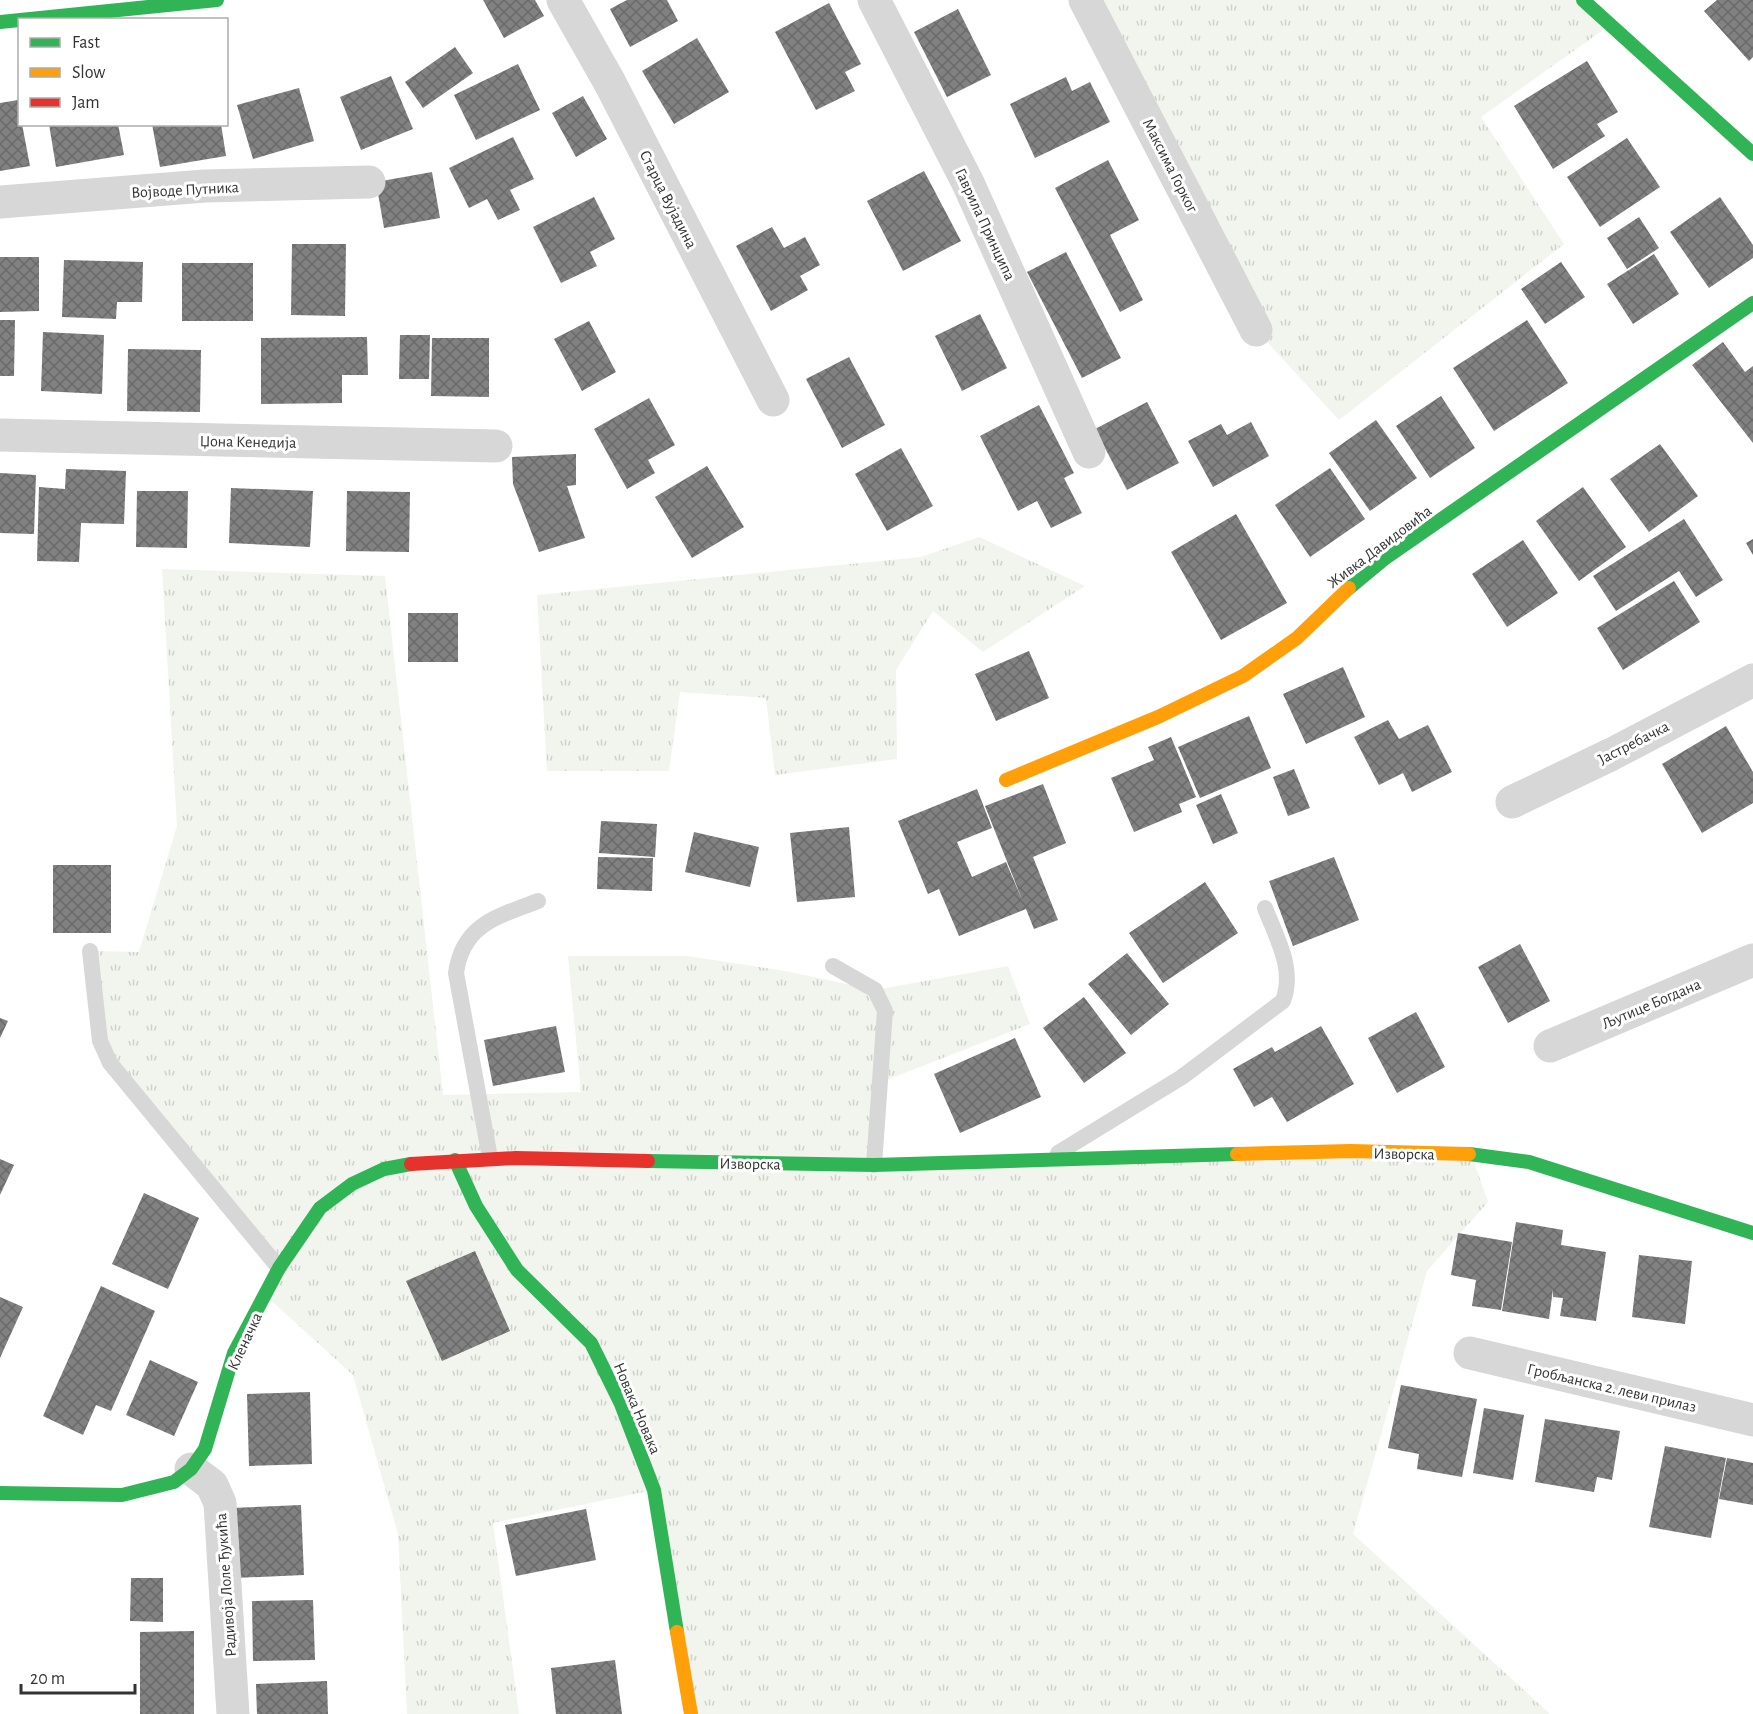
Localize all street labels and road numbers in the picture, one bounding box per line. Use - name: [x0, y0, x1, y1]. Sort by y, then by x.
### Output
- street label: Максима Горког: [1140, 116, 1201, 215]
- street label: Старца Вујадина: [636, 148, 700, 252]
- street label: Гаврила Принципа: [952, 166, 1018, 283]
- street label: Војводе Путника: [131, 179, 239, 202]
- street label: Џона Кенедија: [199, 433, 297, 452]
- street label: Живка Давидовића: [1325, 503, 1435, 591]
- street label: Јастребачка: [1595, 718, 1672, 768]
- street label: Љутице Богдана: [1600, 976, 1704, 1033]
- street label: Изворска: [1373, 1145, 1435, 1163]
- street label: Изворска: [719, 1155, 781, 1173]
- street label: Кленачка: [225, 1310, 265, 1373]
- street label: Новака Новака: [611, 1360, 664, 1456]
- street label: Гробљанска 2. леви прилаз: [1526, 1361, 1698, 1415]
- street label: Радивоја Лоле Ђукића: [213, 1512, 240, 1657]

